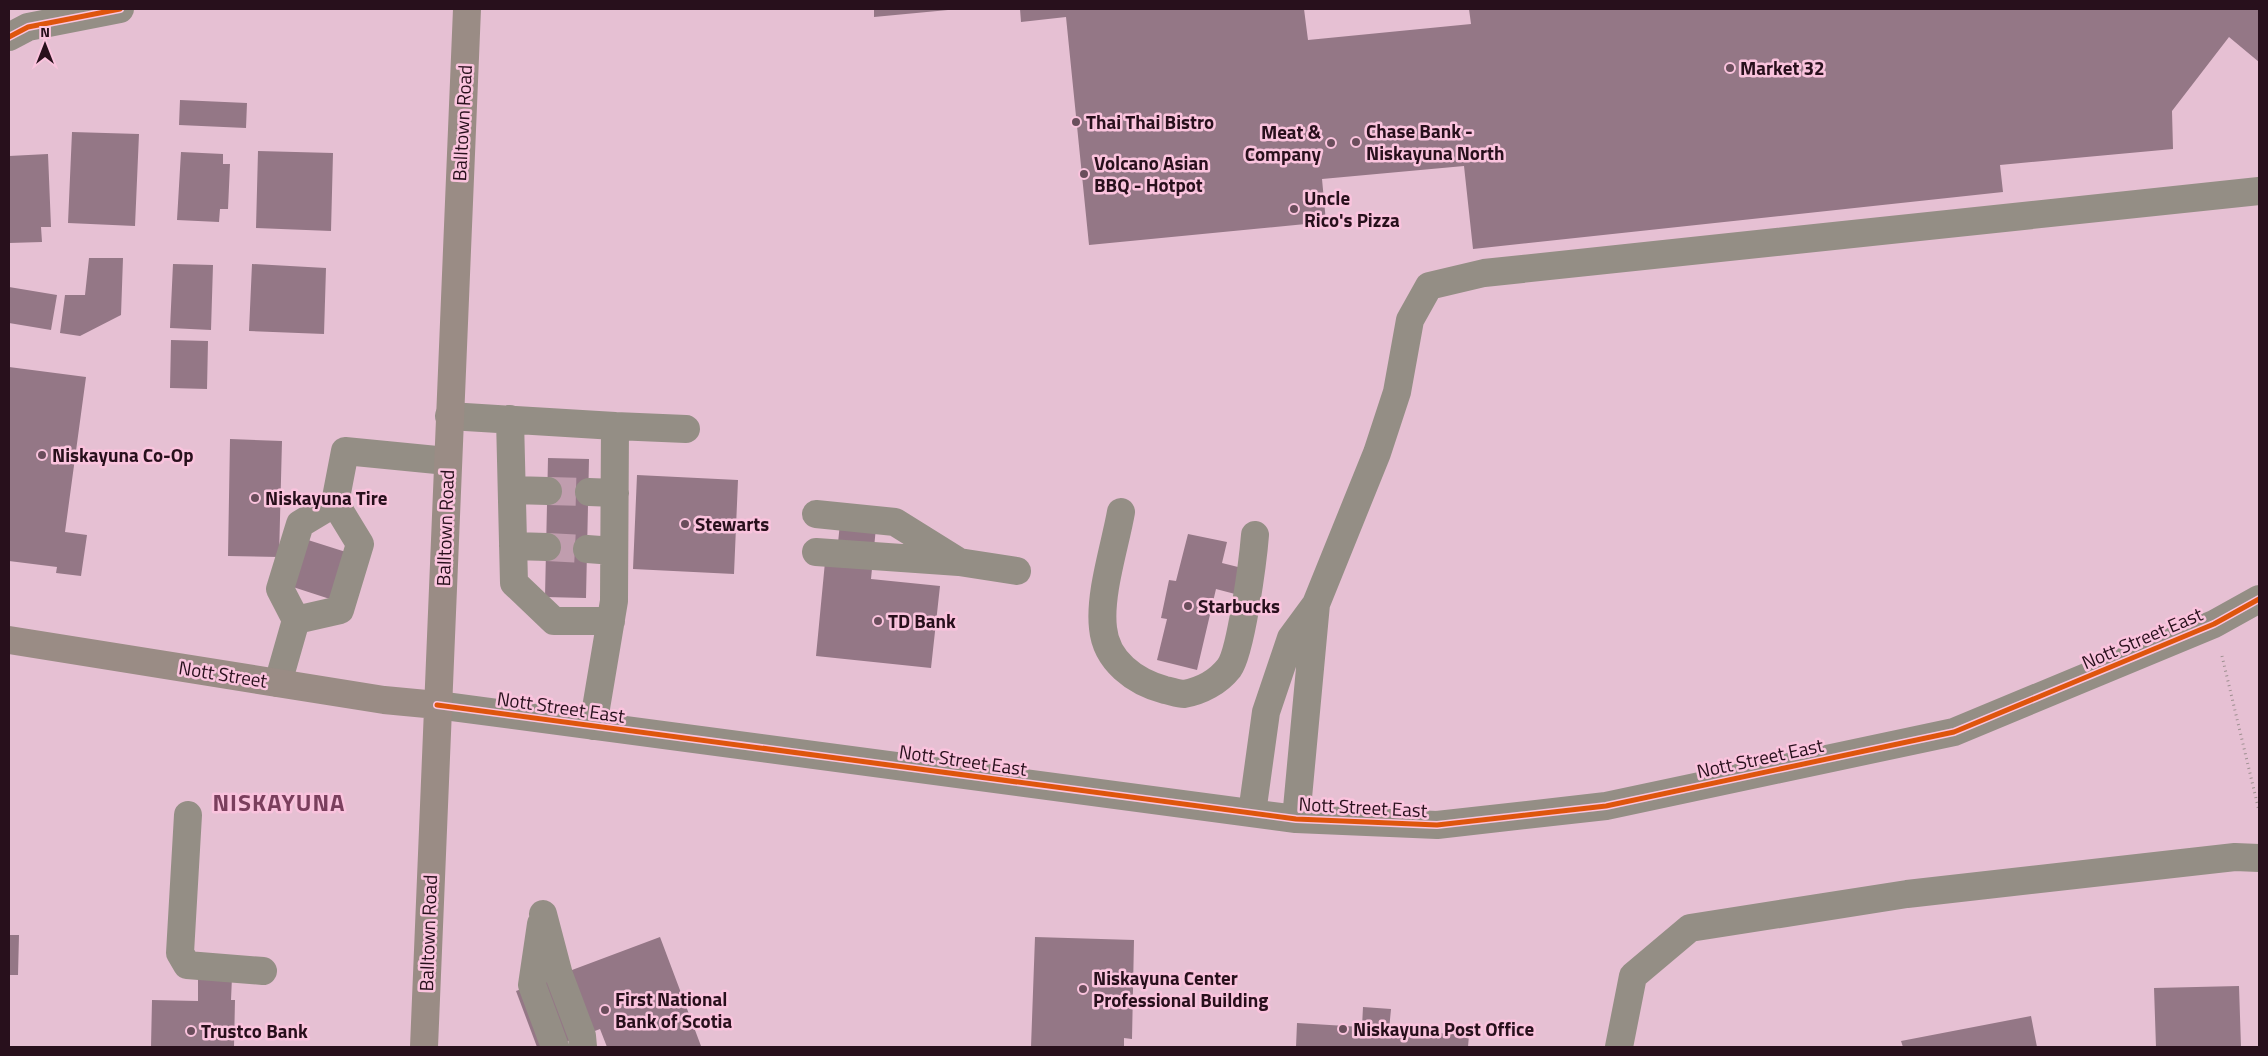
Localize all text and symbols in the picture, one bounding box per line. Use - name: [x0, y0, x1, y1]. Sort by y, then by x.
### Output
- north arrow: [20, 20, 70, 70]
- text: N: [40, 21, 50, 42]
- place label: Market 32: [1740, 53, 1825, 82]
- marker: Market 32: [1724, 62, 1736, 74]
- street label: Balltown Road: [444, 64, 479, 182]
- place label: Thai Thai Bistro: [1086, 107, 1214, 136]
- marker: Thai Thai Bistro: [1070, 116, 1082, 128]
- place label: Chase Bank - Niskayuna North: [1366, 116, 1504, 167]
- place label: Meat & Company: [1245, 117, 1322, 168]
- marker: Chase Bank - Niskayuna North: [1350, 136, 1362, 148]
- marker: Meat & Company: [1325, 137, 1337, 149]
- place label: Volcano Asian BBQ - Hotpot: [1094, 148, 1209, 199]
- marker: Volcano Asian BBQ - Hotpot: [1078, 168, 1090, 180]
- place label: Uncle Rico's Pizza: [1304, 183, 1400, 234]
- marker: Uncle Rico's Pizza: [1288, 203, 1300, 215]
- place label: Niskayuna Co-Op: [52, 440, 194, 469]
- marker: Niskayuna Co-Op: [36, 449, 48, 461]
- street label: Balltown Road: [428, 469, 461, 587]
- place label: Niskayuna Tire: [265, 483, 388, 512]
- marker: Niskayuna Tire: [249, 492, 261, 504]
- place label: Stewarts: [695, 509, 769, 538]
- marker: Stewarts: [679, 518, 691, 530]
- place label: Starbucks: [1198, 591, 1280, 620]
- street label: Nott Street East: [2077, 599, 2207, 676]
- marker: Starbucks: [1182, 600, 1194, 612]
- place label: TD Bank: [888, 606, 956, 635]
- marker: TD Bank: [872, 615, 884, 627]
- street label: Nott Street: [177, 652, 270, 695]
- street label: Nott Street East: [495, 683, 627, 730]
- street label: Nott Street East: [1694, 730, 1826, 785]
- street label: Nott Street East: [897, 736, 1029, 783]
- district label: NISKAYUNA: [212, 784, 346, 820]
- street label: Nott Street East: [1298, 789, 1428, 824]
- street label: Balltown Road: [411, 874, 444, 992]
- place label: Niskayuna Center Professional Building: [1093, 963, 1268, 1014]
- marker: Niskayuna Center Professional Building: [1077, 983, 1089, 995]
- place label: First National Bank of Scotia: [615, 984, 732, 1035]
- marker: First National Bank of Scotia: [599, 1004, 611, 1016]
- place label: Niskayuna Post Office: [1353, 1014, 1534, 1043]
- place label: Trustco Bank: [201, 1016, 308, 1045]
- marker: Niskayuna Post Office: [1337, 1023, 1349, 1035]
- marker: Trustco Bank: [185, 1025, 197, 1037]

